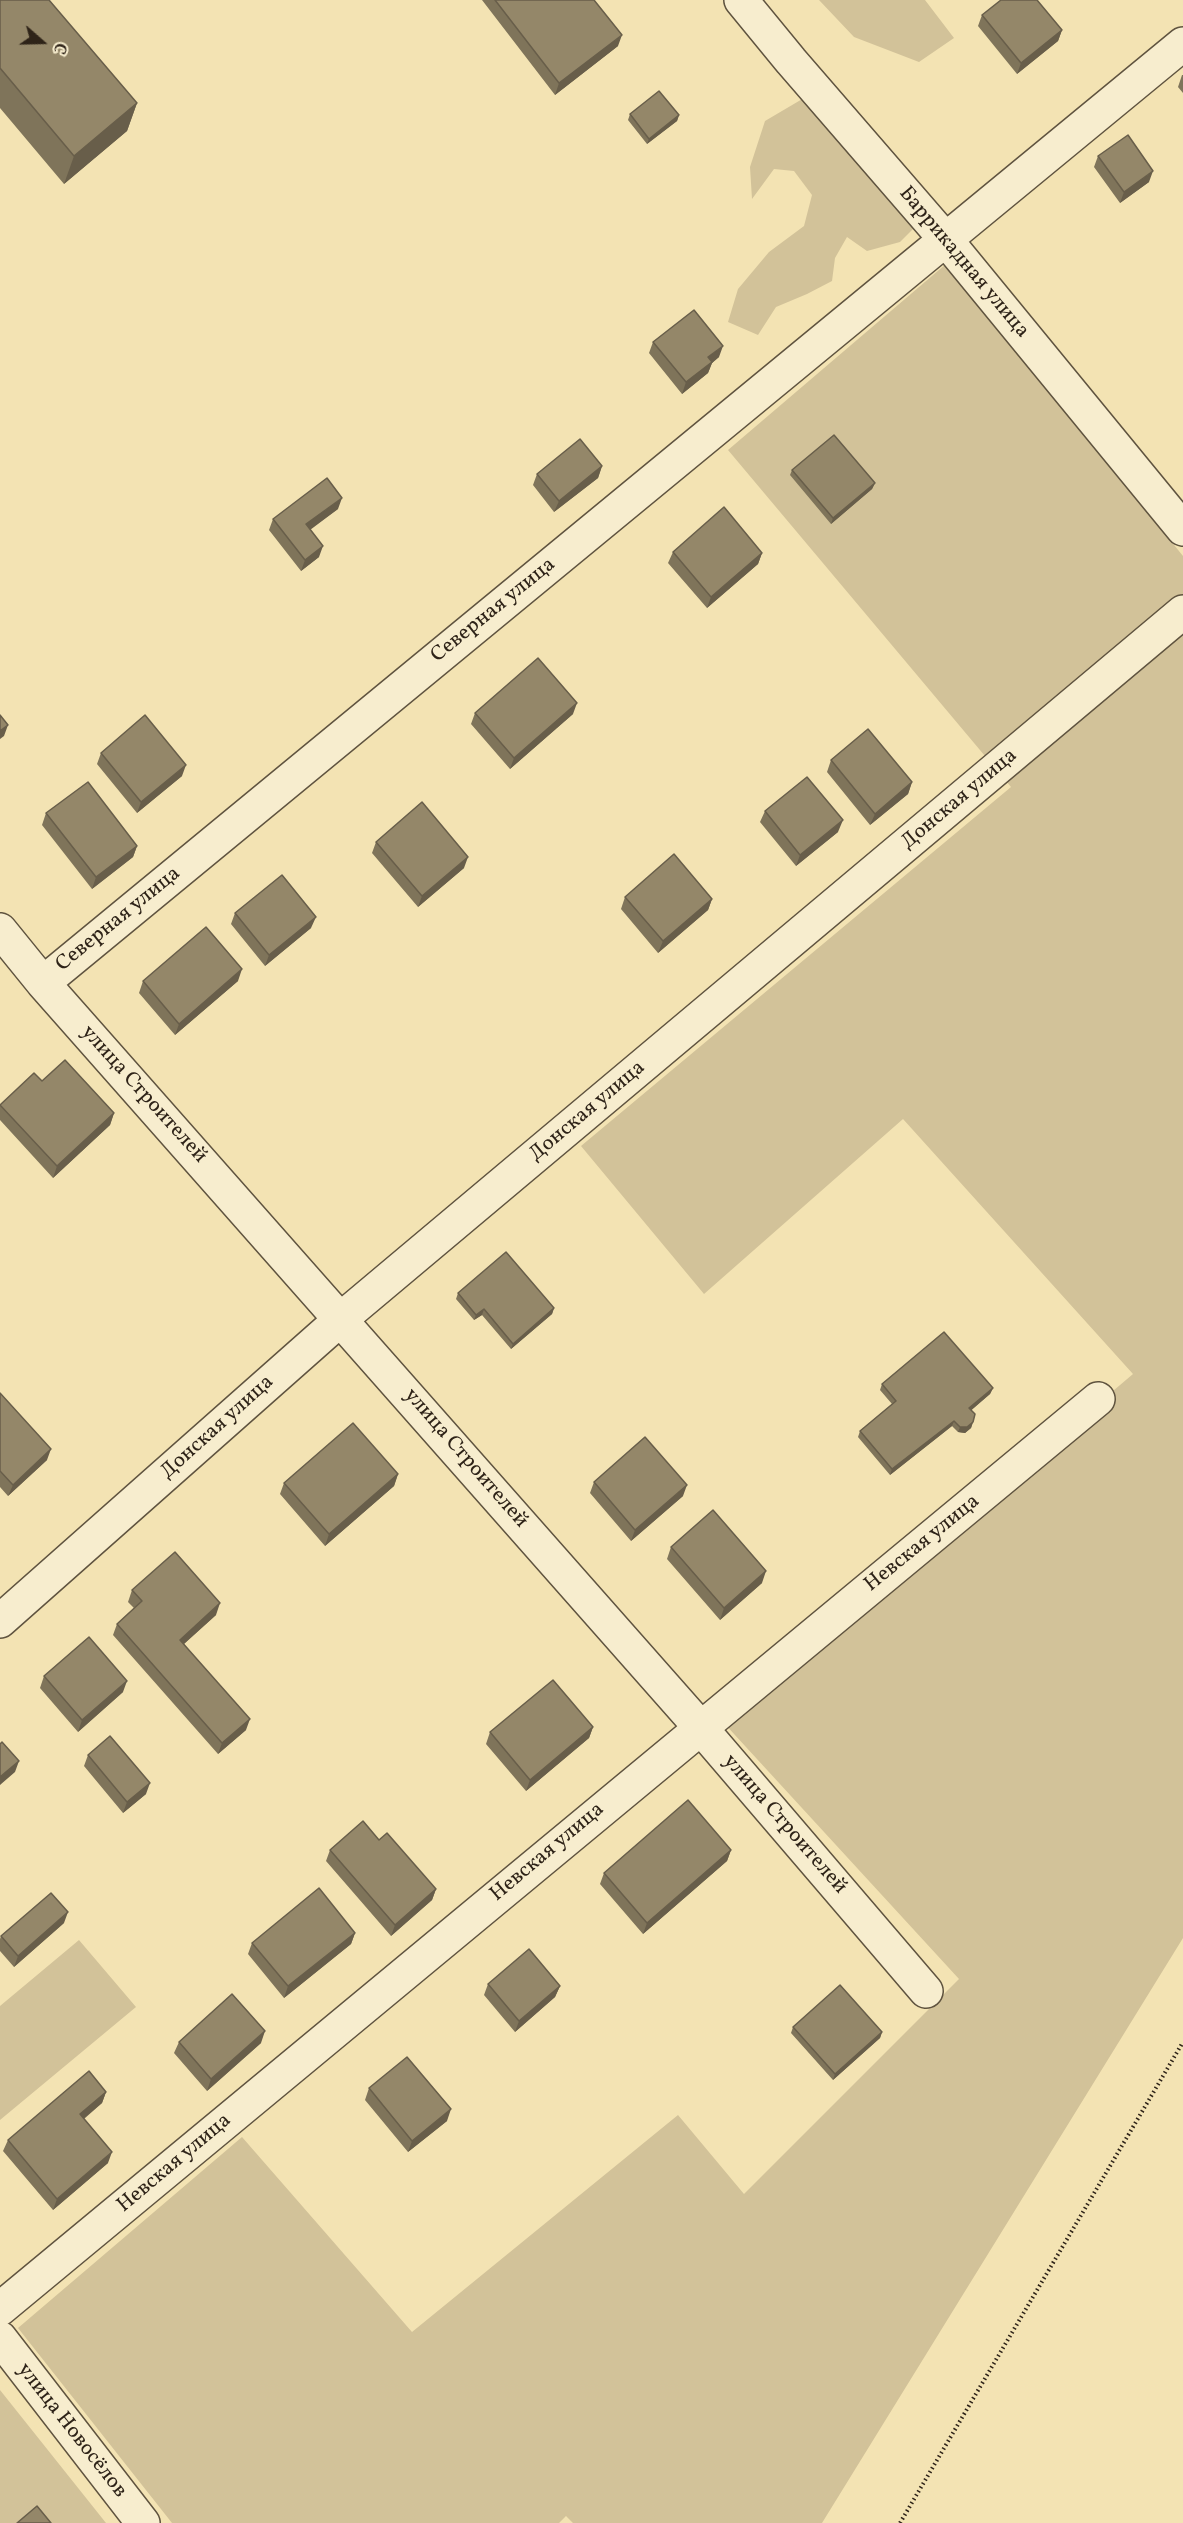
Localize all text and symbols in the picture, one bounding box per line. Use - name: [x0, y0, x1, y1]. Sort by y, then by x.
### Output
- north arrow: [12, 12, 72, 72]
- text: С: [47, 40, 71, 57]
- street label: Баррикадная улица: [892, 182, 1034, 344]
- street label: Северная улица: [427, 553, 561, 669]
- street label: Донская улица: [897, 744, 1023, 856]
- street label: Северная улица: [52, 862, 186, 978]
- street label: улица Строителей: [75, 1021, 211, 1169]
- street label: Донская улица: [525, 1056, 651, 1168]
- street label: Донская улица: [156, 1371, 280, 1485]
- street label: улица Строителей: [398, 1384, 532, 1534]
- street label: Невская улица: [860, 1490, 986, 1598]
- street label: улица Строителей: [717, 1750, 851, 1900]
- street label: Невская улица: [486, 1798, 610, 1908]
- street label: Невская улица: [113, 2109, 237, 2219]
- street label: улица Новосёлов: [11, 2359, 131, 2503]

